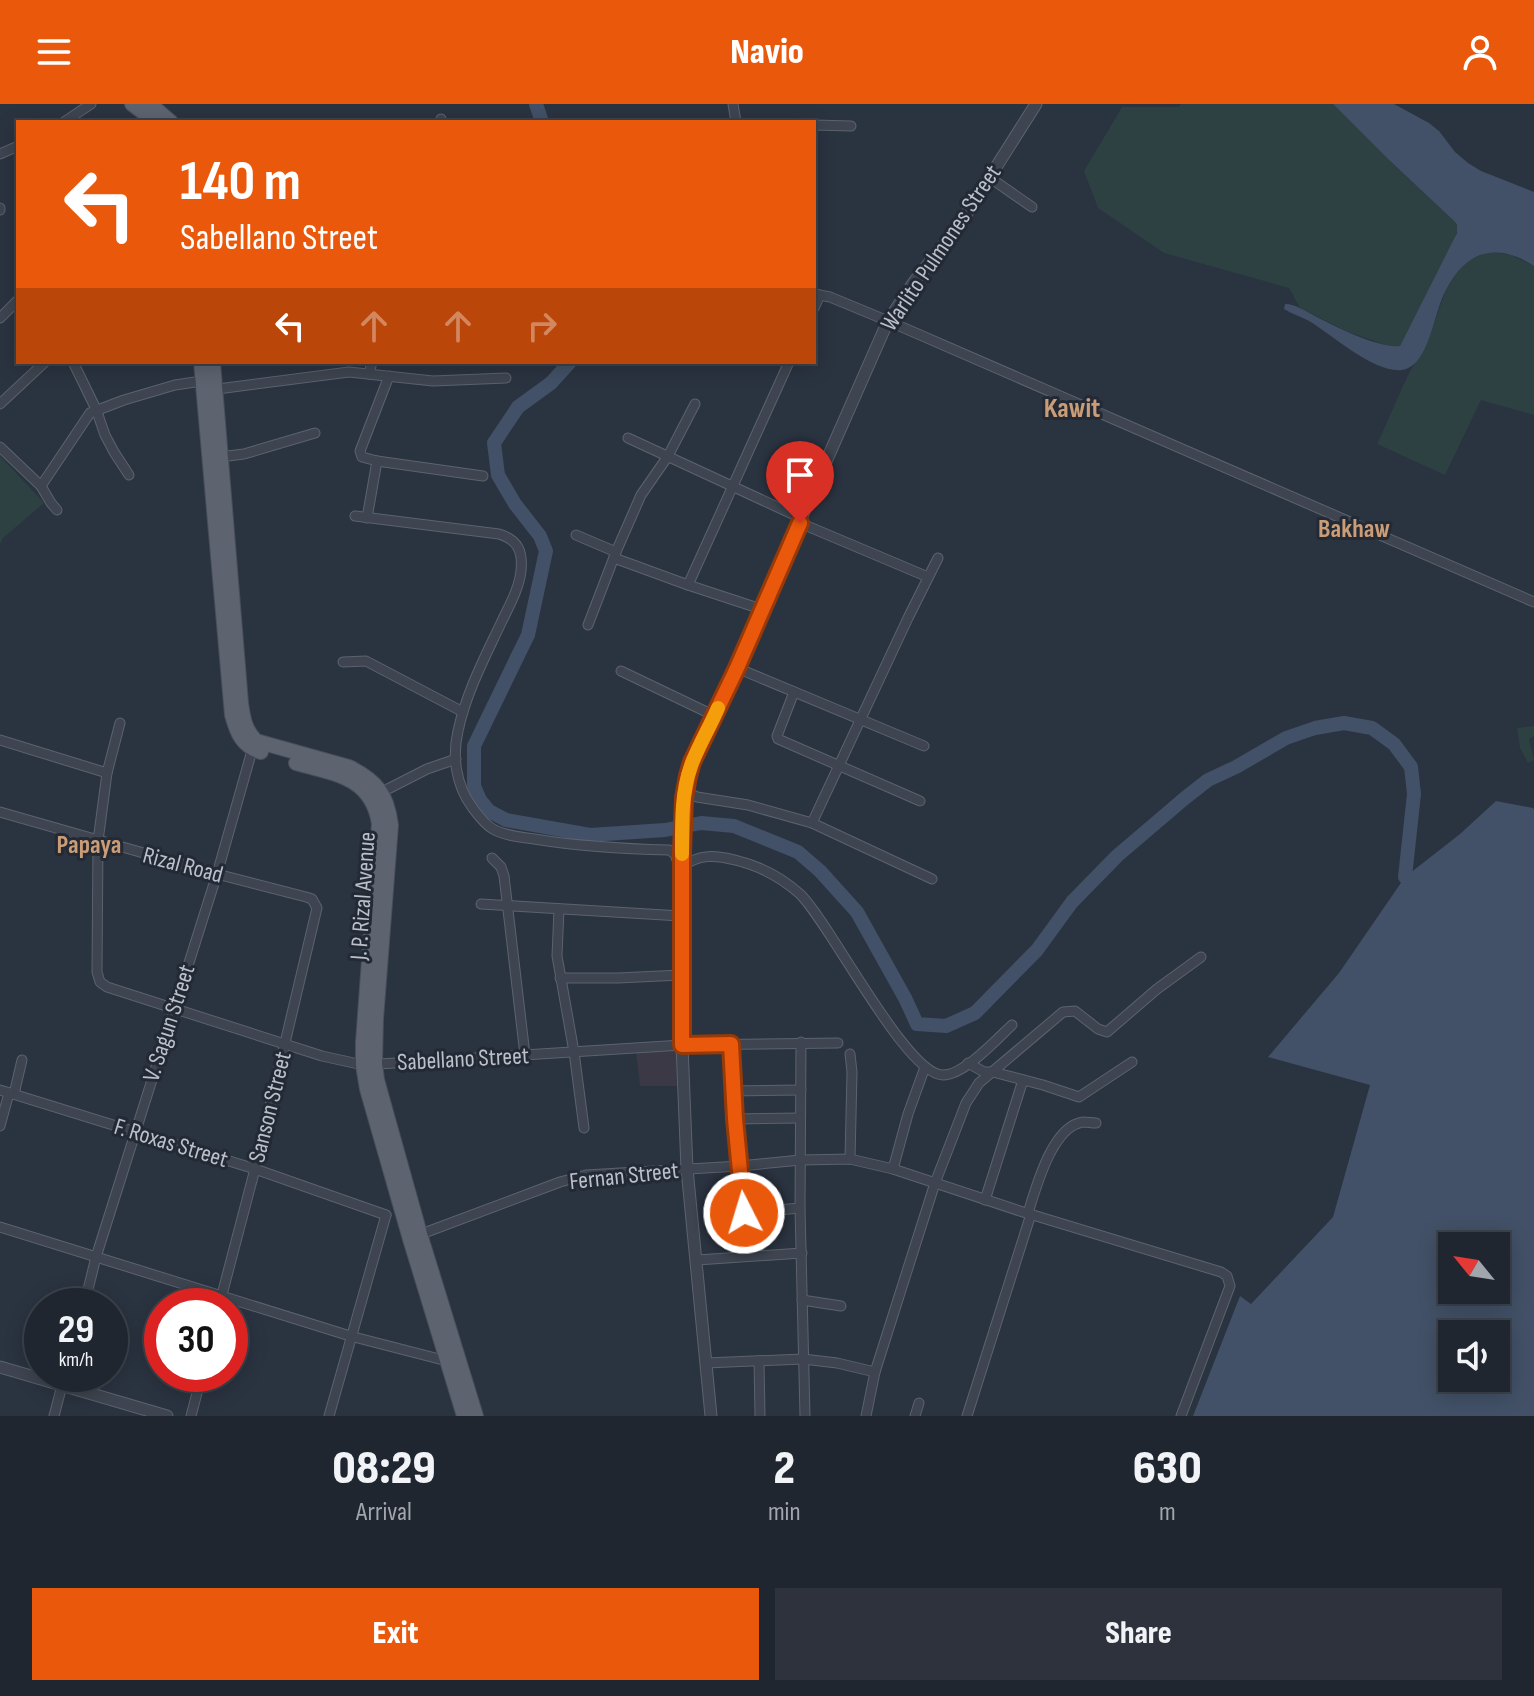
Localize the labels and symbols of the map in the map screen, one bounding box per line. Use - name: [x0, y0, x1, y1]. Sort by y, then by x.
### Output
- street label: Warlito Pulmones Street: [875, 159, 1007, 337]
- district label: Kawit: [1044, 392, 1100, 425]
- pin: [766, 441, 834, 523]
- district label: Bakhaw: [1318, 514, 1390, 545]
- district label: Papaya: [57, 830, 121, 861]
- street label: J. P. Rizal Avenue: [344, 831, 382, 962]
- street label: Rizal Road: [140, 840, 226, 890]
- street label: V. Sagun Street: [136, 961, 202, 1085]
- street label: Sabellano Street: [396, 1041, 530, 1077]
- street label: Sanson Street: [242, 1049, 298, 1165]
- street label: F. Roxas Street: [111, 1112, 231, 1174]
- street label: Fernan Street: [568, 1156, 680, 1196]
- position arrow: [702, 1171, 786, 1255]
- north arrow: [1438, 1232, 1510, 1304]
- speed limit sign: 30: [144, 1288, 248, 1392]

